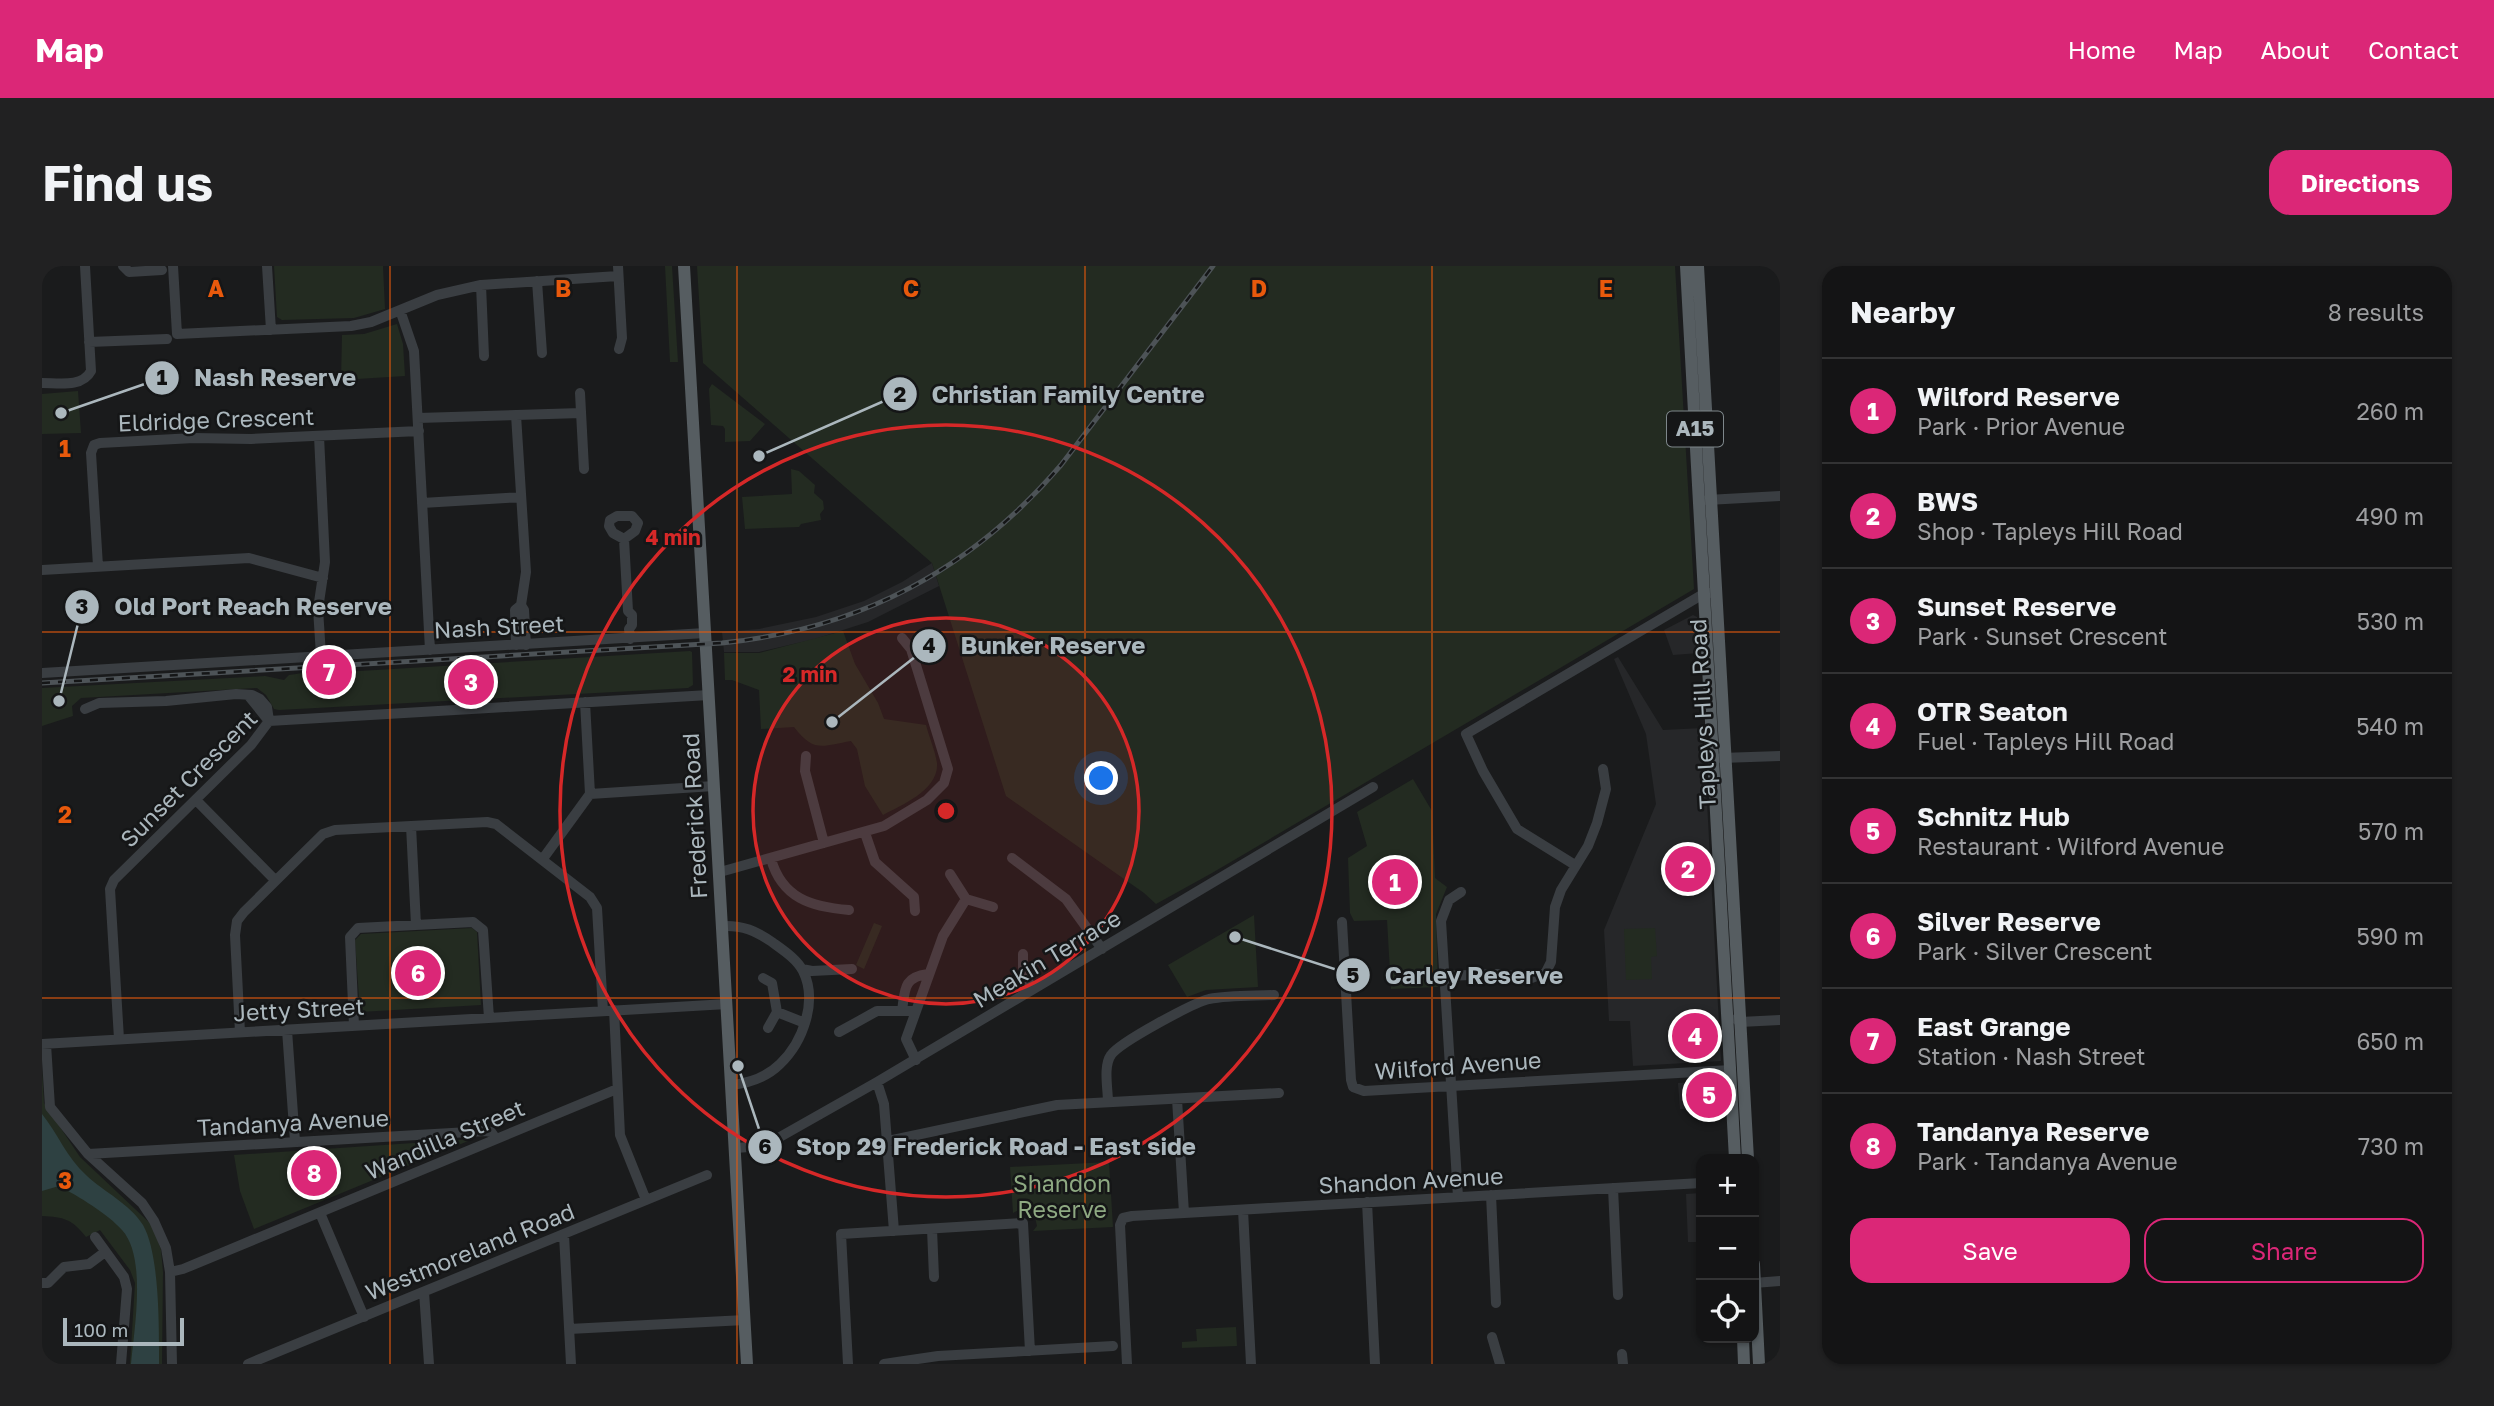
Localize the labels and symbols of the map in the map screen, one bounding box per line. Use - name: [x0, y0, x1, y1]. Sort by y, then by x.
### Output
- text: A: [208, 274, 225, 302]
- text: B: [555, 274, 571, 302]
- text: C: [903, 274, 919, 302]
- text: D: [1251, 274, 1267, 302]
- text: E: [1599, 274, 1613, 302]
- callout: Nash Reserve: [145, 355, 370, 400]
- text: Nash Reserve: [194, 362, 356, 391]
- text: 1: [157, 364, 168, 390]
- callout: Christian Family Centre: [882, 372, 1218, 417]
- text: Christian Family Centre: [931, 379, 1205, 408]
- text: 2: [894, 381, 907, 407]
- street label: Eldridge Crescent: [117, 402, 315, 436]
- road number: A15: [1667, 412, 1723, 446]
- text: 1: [59, 434, 71, 462]
- text: 4 min: [645, 524, 701, 550]
- callout: Old Port Reach Reserve: [65, 584, 405, 629]
- text: Old Port Reach Reserve: [114, 591, 392, 620]
- text: 3: [76, 593, 88, 619]
- street label: Nash Street: [433, 609, 565, 643]
- street label: Tapleys Hill Road: [1683, 618, 1721, 810]
- callout: Bunker Reserve: [912, 623, 1160, 668]
- text: Bunker Reserve: [961, 630, 1145, 659]
- text: 4: [922, 632, 936, 658]
- pin: 7: [306, 646, 352, 698]
- pin: 3: [448, 656, 494, 708]
- text: 2 min: [783, 661, 837, 687]
- street label: Sunset Crescent: [114, 704, 263, 853]
- street label: Frederick Road: [676, 732, 712, 900]
- your location: [1084, 761, 1118, 795]
- centre of rings: [934, 799, 958, 823]
- text: 2: [58, 800, 72, 828]
- pin: 2: [1665, 843, 1711, 895]
- pin: 1: [1372, 856, 1418, 908]
- street label: Meakin Terrace: [968, 903, 1125, 1013]
- pin: 6: [395, 947, 441, 999]
- callout: Carley Reserve: [1336, 953, 1577, 998]
- text: Carley Reserve: [1385, 960, 1563, 989]
- text: 5: [1347, 962, 1360, 988]
- street label: Jetty Street: [233, 992, 365, 1026]
- pin: 4: [1672, 1010, 1718, 1062]
- street label: Wilford Avenue: [1374, 1045, 1542, 1085]
- pin: 5: [1686, 1069, 1732, 1121]
- street label: Wandilla Street: [361, 1093, 528, 1185]
- street label: Tandanya Avenue: [196, 1103, 390, 1141]
- callout: Stop 29 Frederick Road - East side: [747, 1124, 1210, 1169]
- text: Stop 29 Frederick Road - East side: [796, 1131, 1196, 1160]
- text: 6: [758, 1133, 772, 1159]
- pin: 8: [291, 1147, 337, 1199]
- street label: Shandon Avenue: [1318, 1161, 1504, 1199]
- text: 3: [58, 1166, 72, 1194]
- park label: Shandon Reserve: [1013, 1169, 1111, 1223]
- street label: Westmoreland Road: [361, 1196, 578, 1306]
- scale bar: [63, 1315, 184, 1347]

